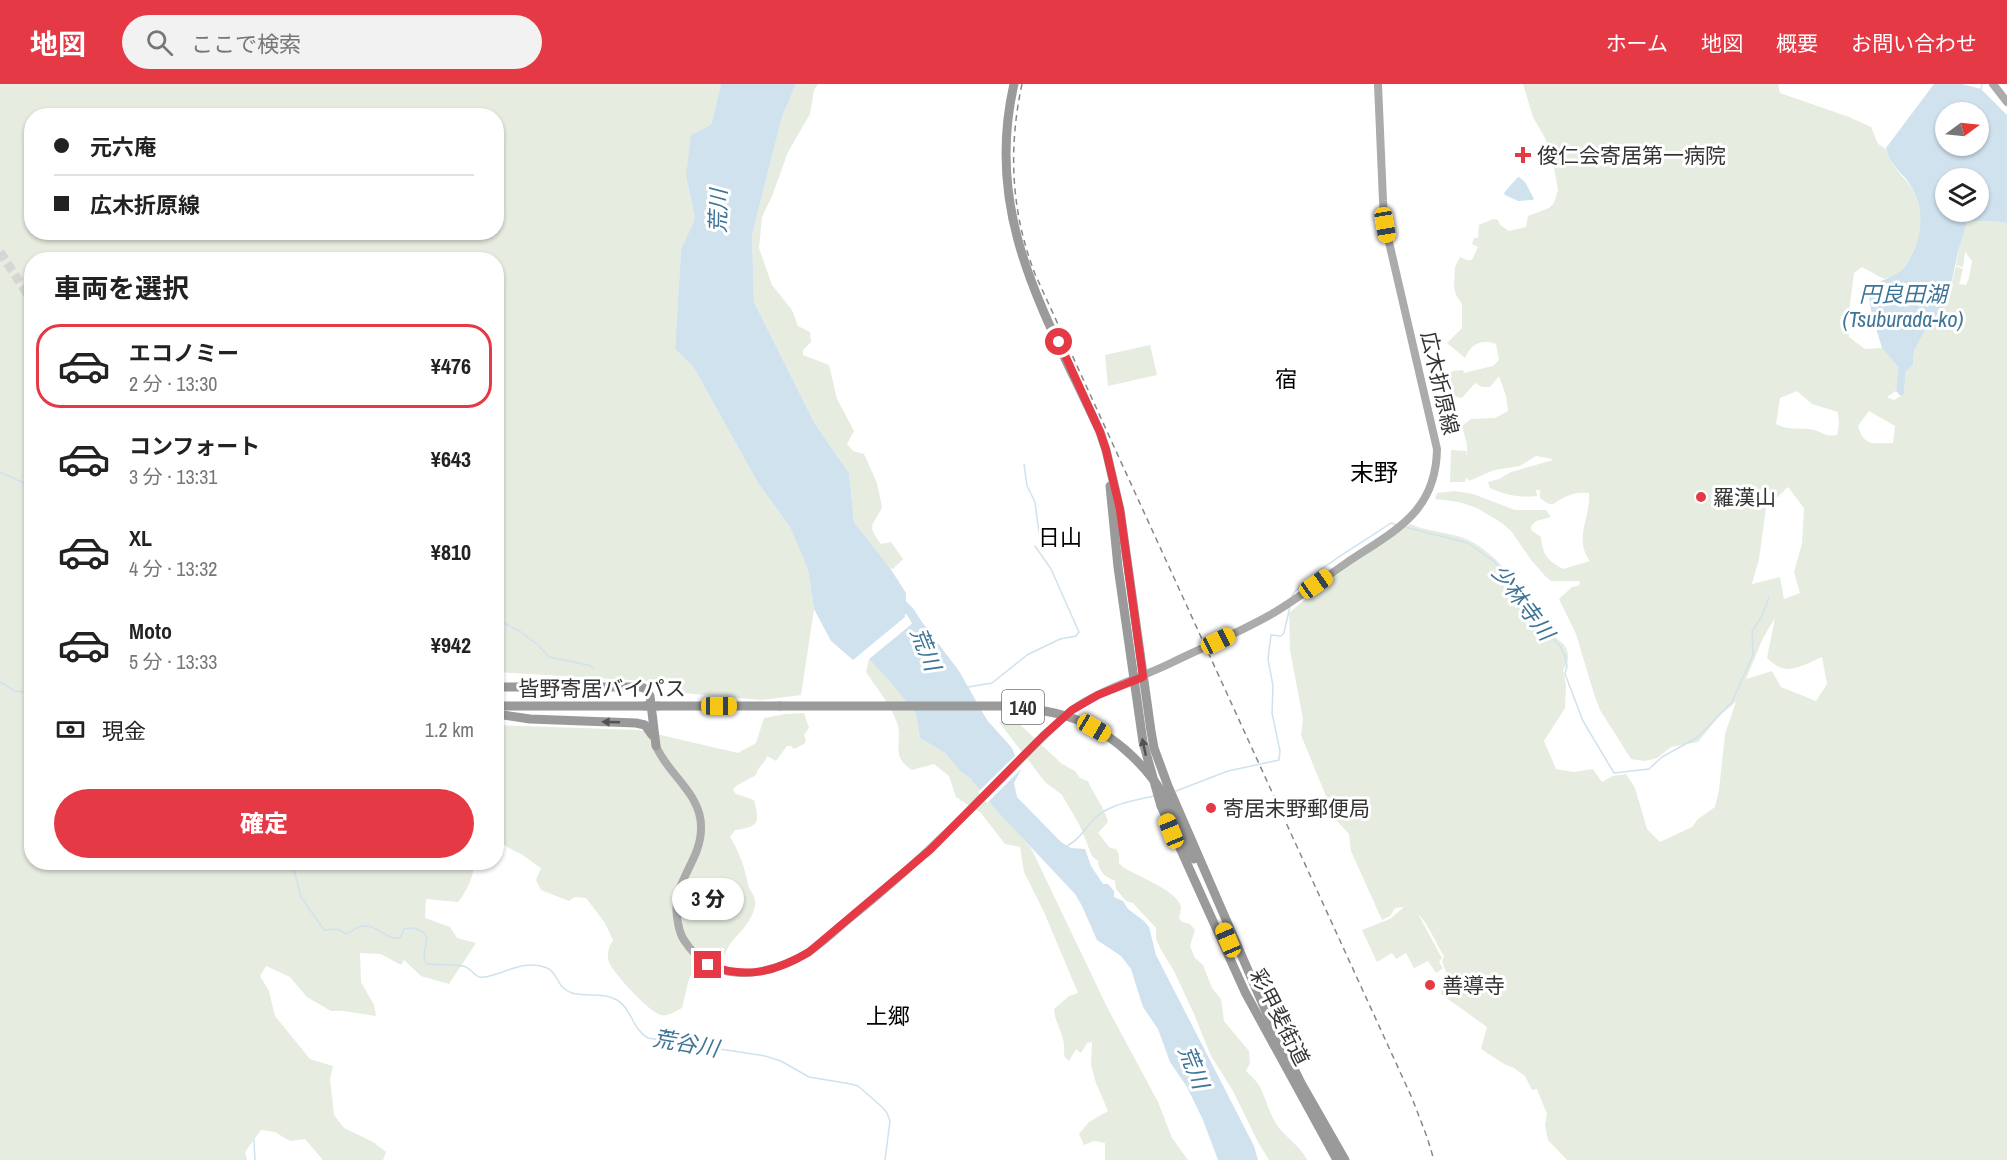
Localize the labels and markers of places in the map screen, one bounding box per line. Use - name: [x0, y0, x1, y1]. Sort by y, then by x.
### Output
- place label: 俊仁会寄居第一病院: [1537, 141, 1726, 170]
- marker: 俊仁会寄居第一病院: [1514, 146, 1532, 164]
- place label: 羅漢山: [1713, 483, 1776, 512]
- marker: 羅漢山: [1694, 490, 1708, 504]
- place label: 寄居末野郵便局: [1223, 794, 1370, 823]
- marker: 寄居末野郵便局: [1204, 801, 1218, 815]
- place label: 善導寺: [1442, 971, 1505, 1000]
- marker: 善導寺: [1423, 978, 1437, 992]

